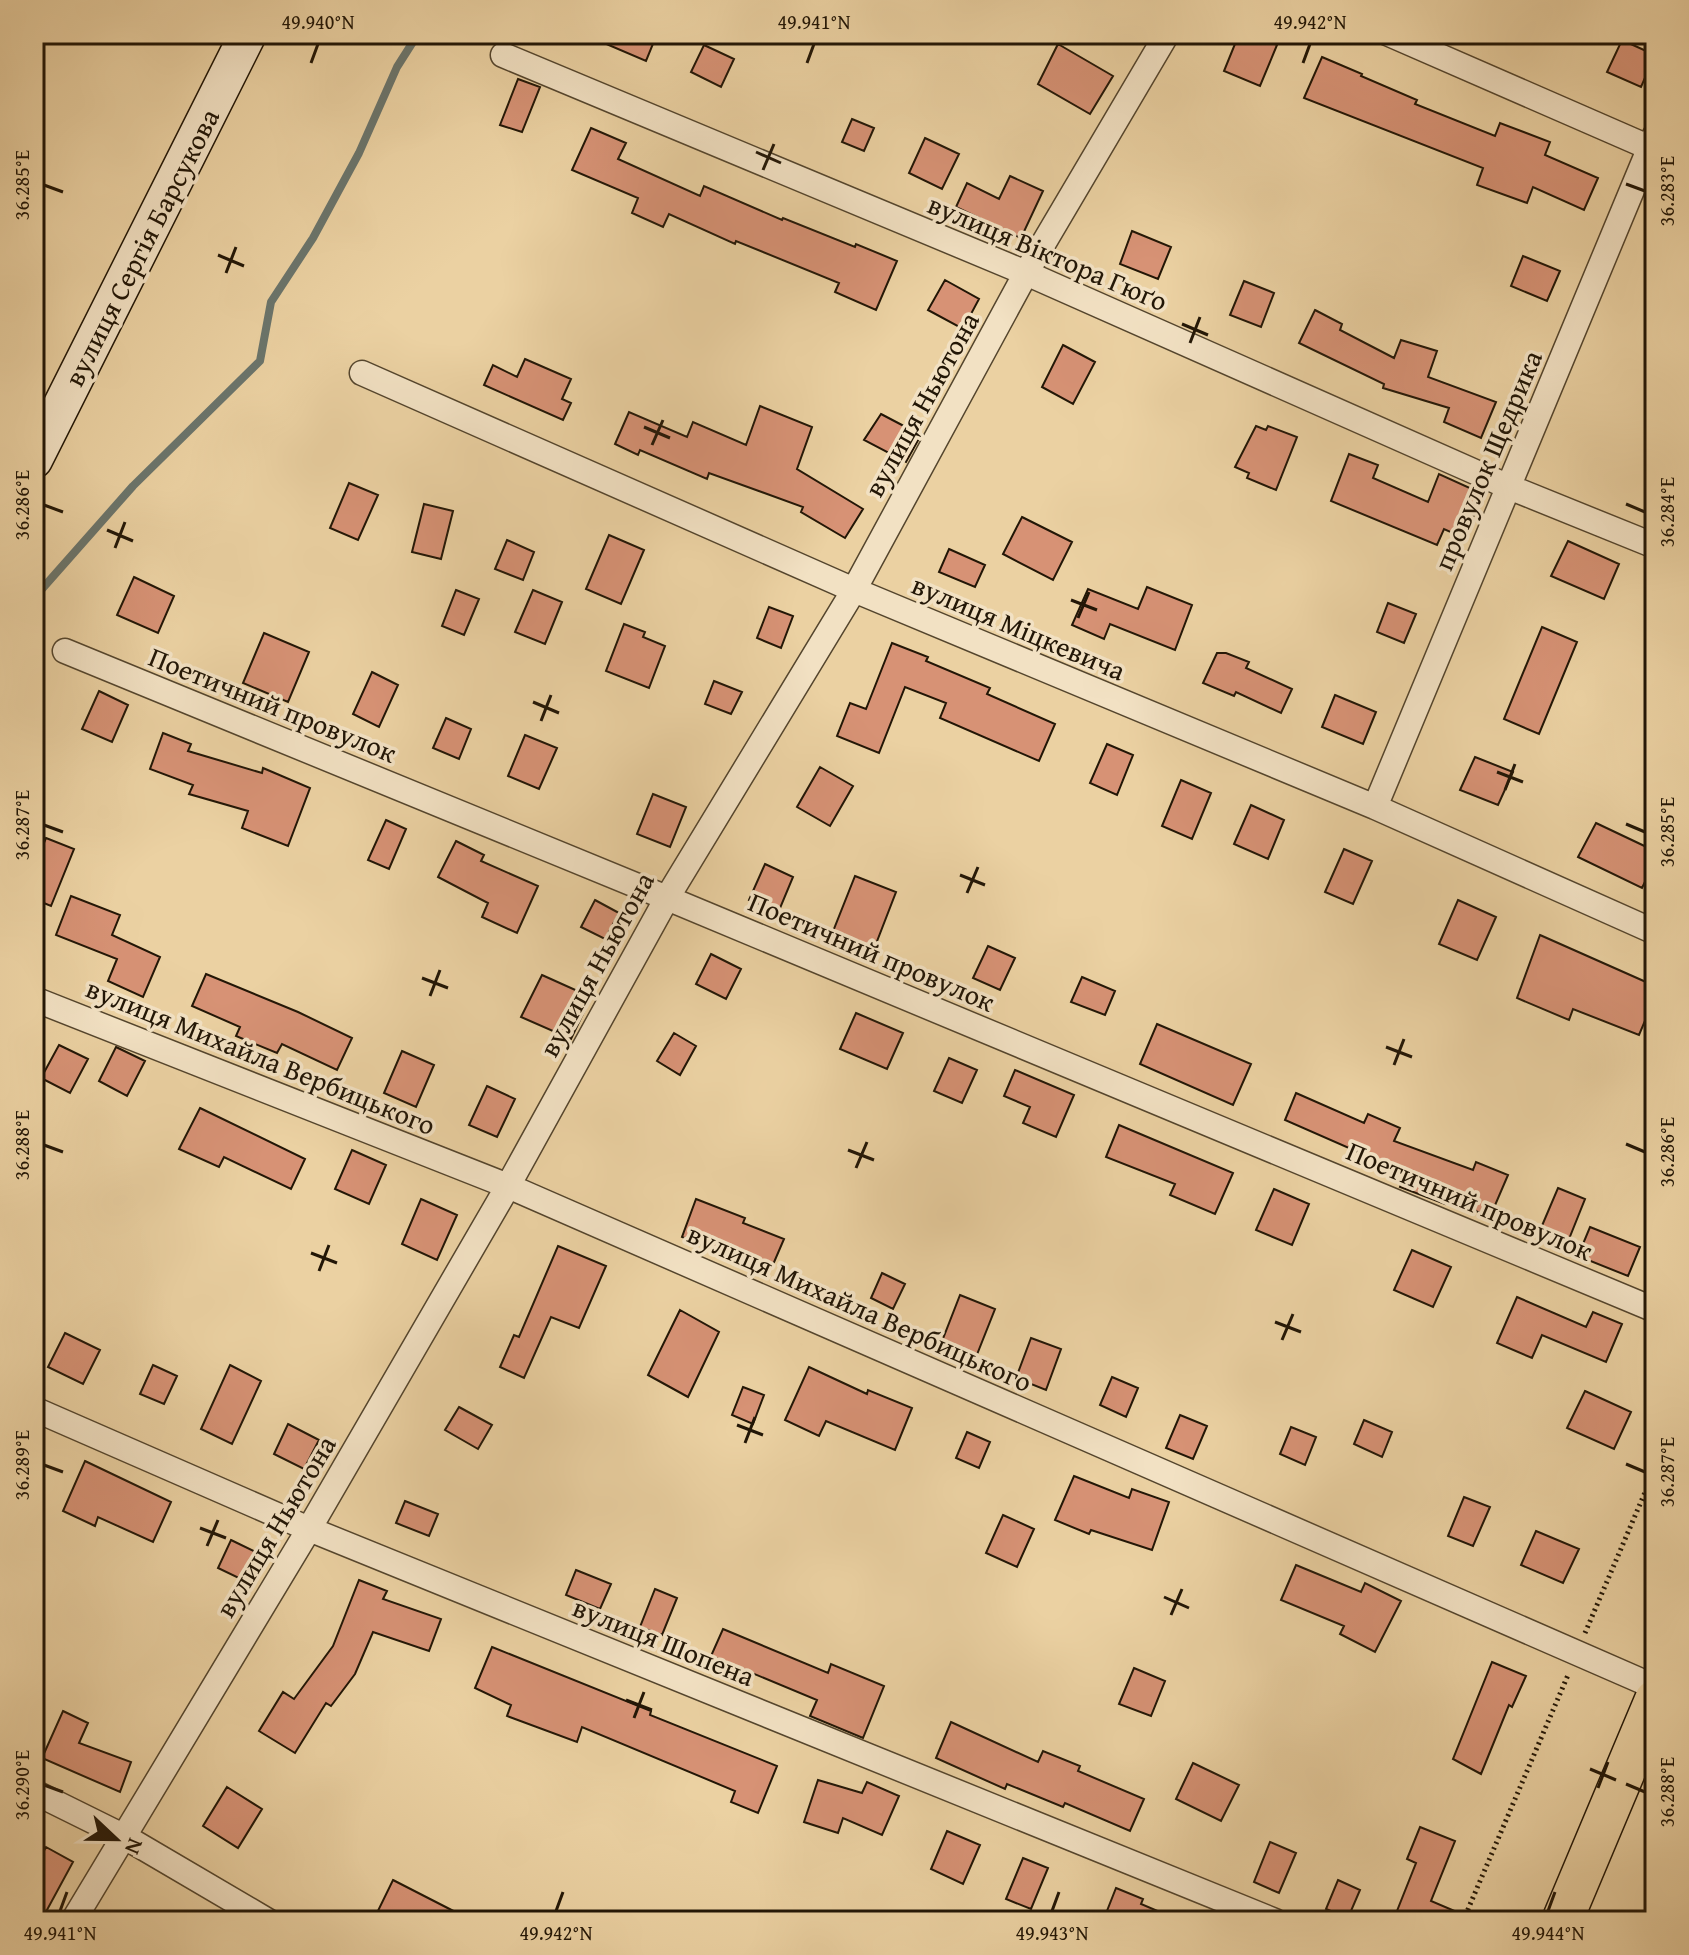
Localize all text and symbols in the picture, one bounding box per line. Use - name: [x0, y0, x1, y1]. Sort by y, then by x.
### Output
- text: 49.940°N: [281, 7, 355, 36]
- text: 49.941°N: [777, 7, 851, 36]
- text: 49.942°N: [1273, 7, 1347, 36]
- street label: вулиця Сергія Барсукова: [53, 100, 229, 393]
- text: 36.285°E: [7, 150, 36, 220]
- text: 36.283°E: [1652, 156, 1681, 226]
- street label: вулиця Віктора Гюґо: [922, 183, 1174, 321]
- street label: вулиця Ньютона: [853, 304, 989, 504]
- street label: провулок Щедрика: [1422, 343, 1552, 576]
- text: 36.286°E: [7, 470, 36, 540]
- text: 36.284°E: [1652, 477, 1681, 547]
- street label: вулиця Міцкевича: [906, 563, 1133, 691]
- street label: Поетичний провулок: [143, 636, 403, 773]
- text: 36.287°E: [7, 790, 36, 860]
- text: 36.285°E: [1652, 797, 1681, 867]
- street label: вулиця Ньютона: [528, 864, 664, 1064]
- street label: Поетичний провулок: [743, 881, 1002, 1022]
- street label: вулиця Михайла Вербицького: [80, 967, 442, 1145]
- text: 36.288°E: [7, 1110, 36, 1180]
- text: 36.286°E: [1652, 1117, 1681, 1187]
- street label: Поетичний провулок: [1341, 1130, 1600, 1271]
- street label: вулиця Михайла Вербицького: [681, 1212, 1039, 1402]
- street label: вулиця Ньютона: [204, 1427, 346, 1625]
- text: 36.289°E: [7, 1430, 36, 1500]
- text: 36.287°E: [1652, 1437, 1681, 1507]
- street label: вулиця Шопена: [567, 1586, 762, 1696]
- text: 36.290°E: [7, 1750, 36, 1820]
- text: 36.288°E: [1652, 1757, 1681, 1827]
- north arrow: [76, 1799, 156, 1879]
- text: N: [117, 1834, 152, 1860]
- text: 49.941°N: [23, 1918, 97, 1947]
- text: 49.942°N: [519, 1918, 593, 1947]
- text: 49.943°N: [1015, 1918, 1089, 1947]
- text: 49.944°N: [1511, 1918, 1585, 1947]

